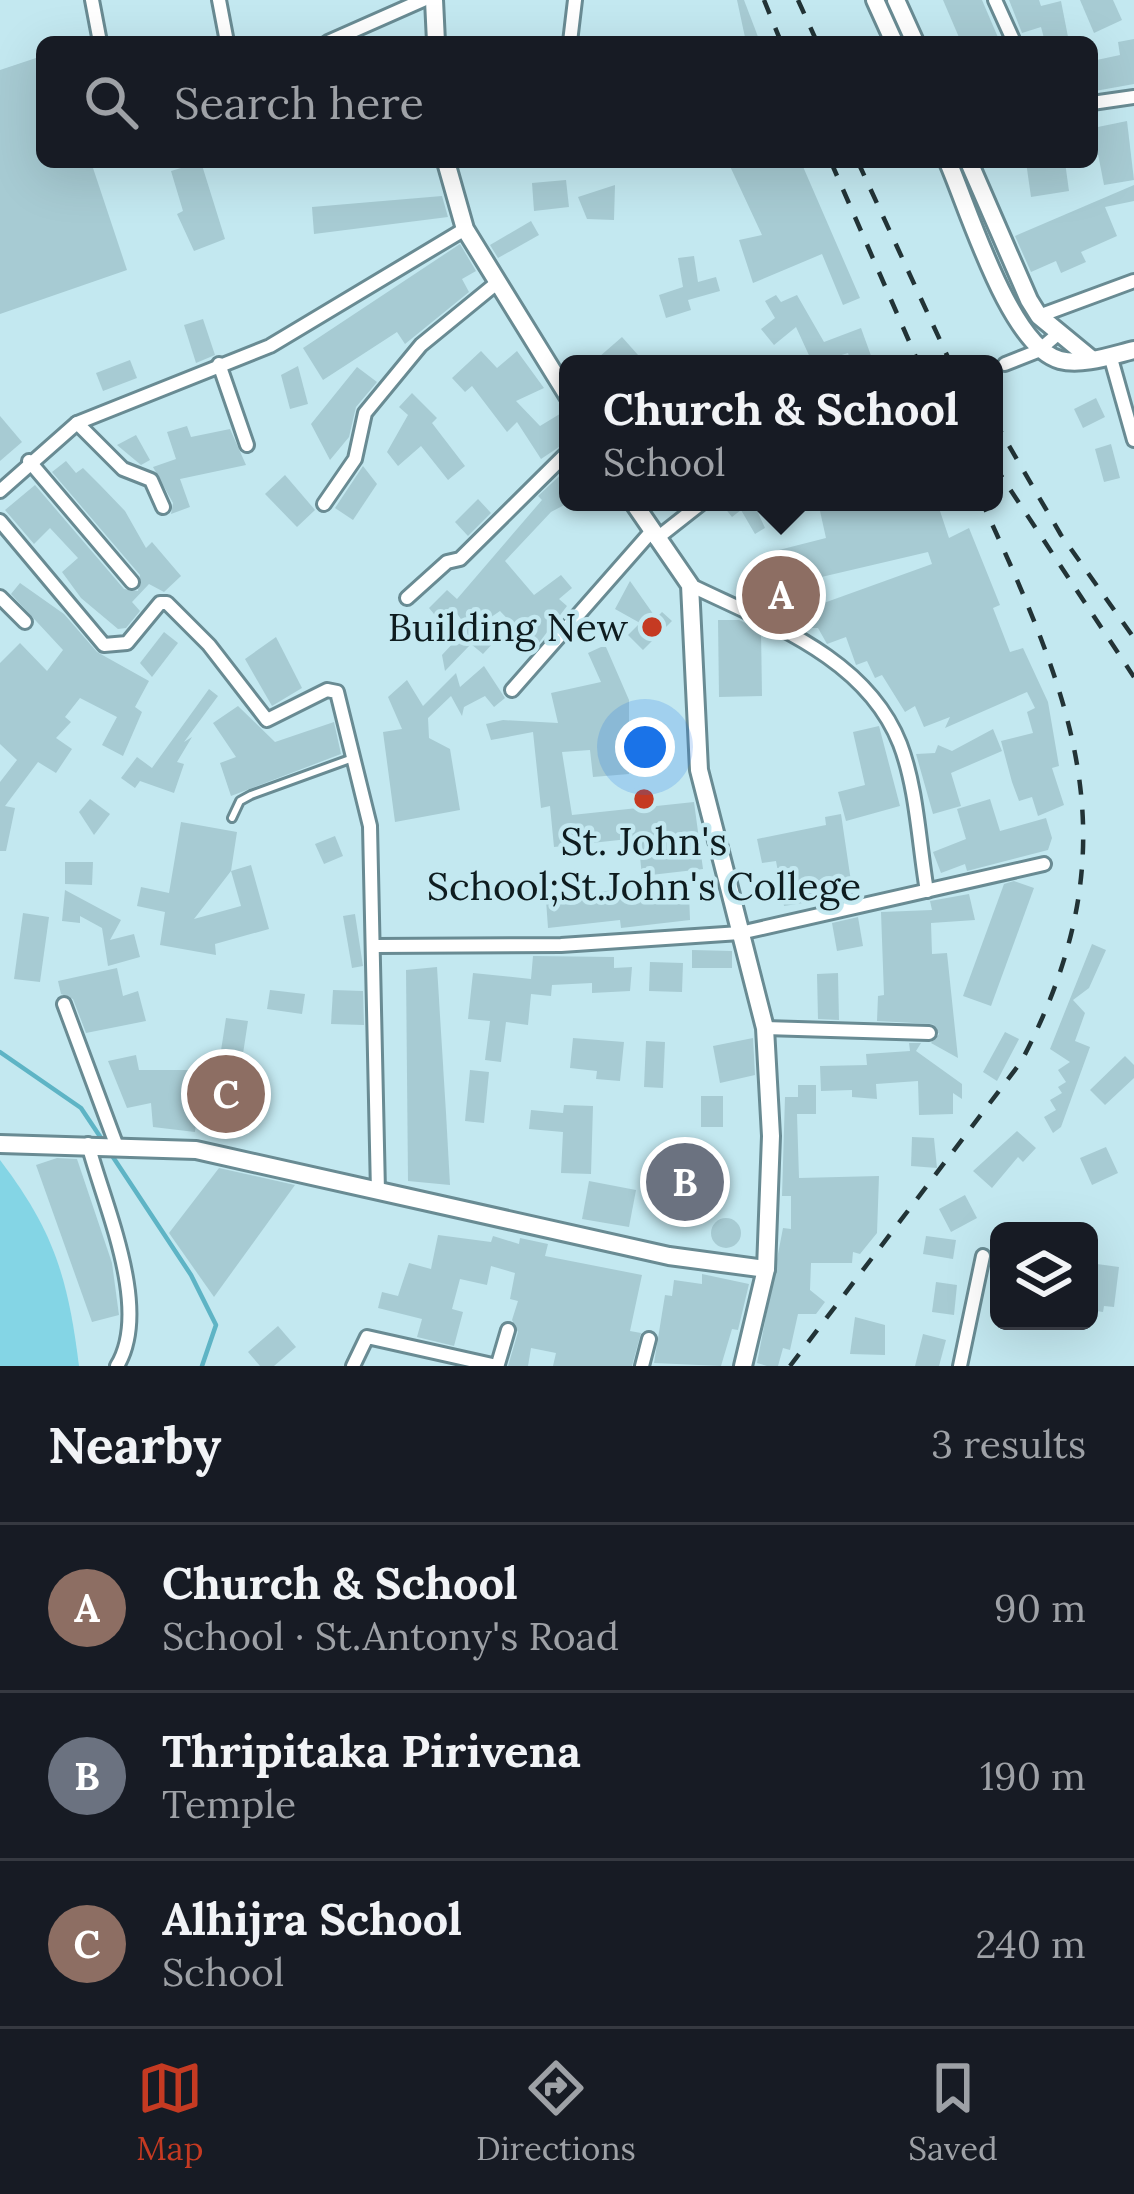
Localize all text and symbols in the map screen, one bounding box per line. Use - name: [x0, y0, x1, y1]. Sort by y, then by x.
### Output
- search box: [36, 36, 1098, 168]
- icon: search: [78, 69, 144, 135]
- text: Search here: [174, 74, 424, 131]
- popup: [559, 355, 1003, 511]
- text: Church & School: [603, 380, 959, 437]
- text: School: [603, 437, 726, 487]
- pin: A: [742, 550, 820, 640]
- place label: Building New: [388, 602, 629, 652]
- marker: Building New: [639, 614, 665, 640]
- your location: [615, 717, 675, 777]
- marker: St. John's School;St.John's College: [631, 786, 657, 812]
- place label: St. John's School;St.John's College: [427, 816, 861, 911]
- pin: C: [187, 1049, 265, 1139]
- pin: B: [646, 1137, 724, 1227]
- map controls: [990, 1222, 1098, 1330]
- button: layers: [990, 1222, 1098, 1330]
- text: Nearby: [48, 1412, 221, 1477]
- text: 3 results: [931, 1419, 1086, 1469]
- text: Church & School: [162, 1554, 518, 1611]
- text: A: [74, 1583, 100, 1633]
- text: 90 m: [994, 1583, 1086, 1633]
- text: School · St.Antony's Road: [162, 1611, 619, 1661]
- text: Thripitaka Pirivena: [162, 1722, 581, 1779]
- text: B: [74, 1751, 100, 1801]
- text: 190 m: [980, 1751, 1086, 1801]
- text: Temple: [162, 1779, 296, 1829]
- text: Alhijra School: [162, 1890, 462, 1947]
- text: C: [74, 1919, 100, 1969]
- text: 240 m: [975, 1919, 1086, 1969]
- text: School: [162, 1947, 284, 1997]
- tab: Map: [136, 2055, 203, 2169]
- tab: Directions: [476, 2055, 636, 2169]
- tab: Saved: [908, 2055, 998, 2169]

